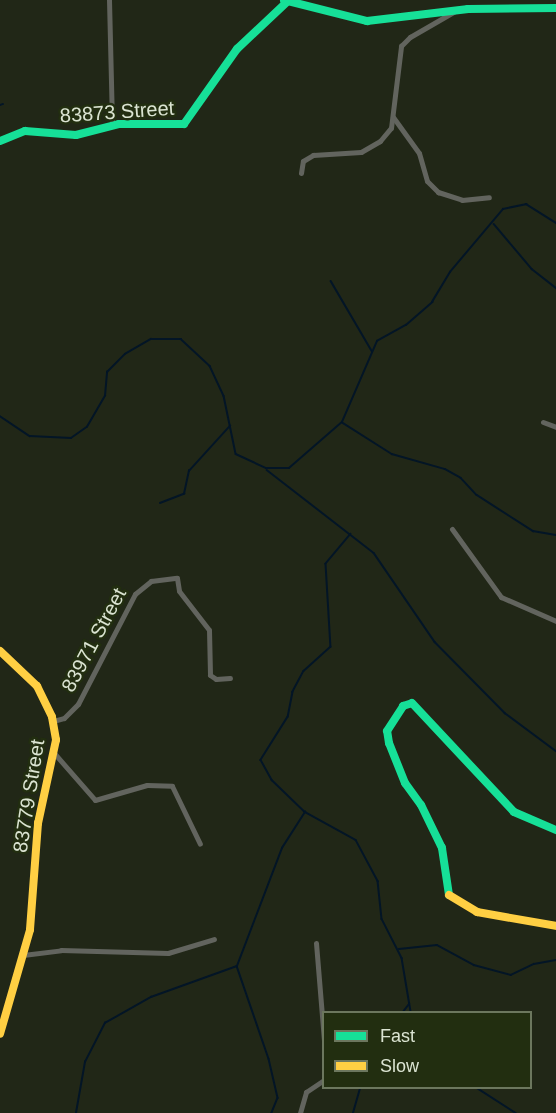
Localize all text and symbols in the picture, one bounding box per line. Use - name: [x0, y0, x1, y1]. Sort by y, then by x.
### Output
- street label: 83873 Street: [59, 96, 175, 128]
- street label: 83971 Street: [57, 584, 131, 696]
- street label: 83779 Street: [8, 738, 50, 854]
- legend: [322, 1011, 532, 1089]
- text: Fast: [380, 1026, 415, 1046]
- text: Slow: [380, 1056, 419, 1076]

